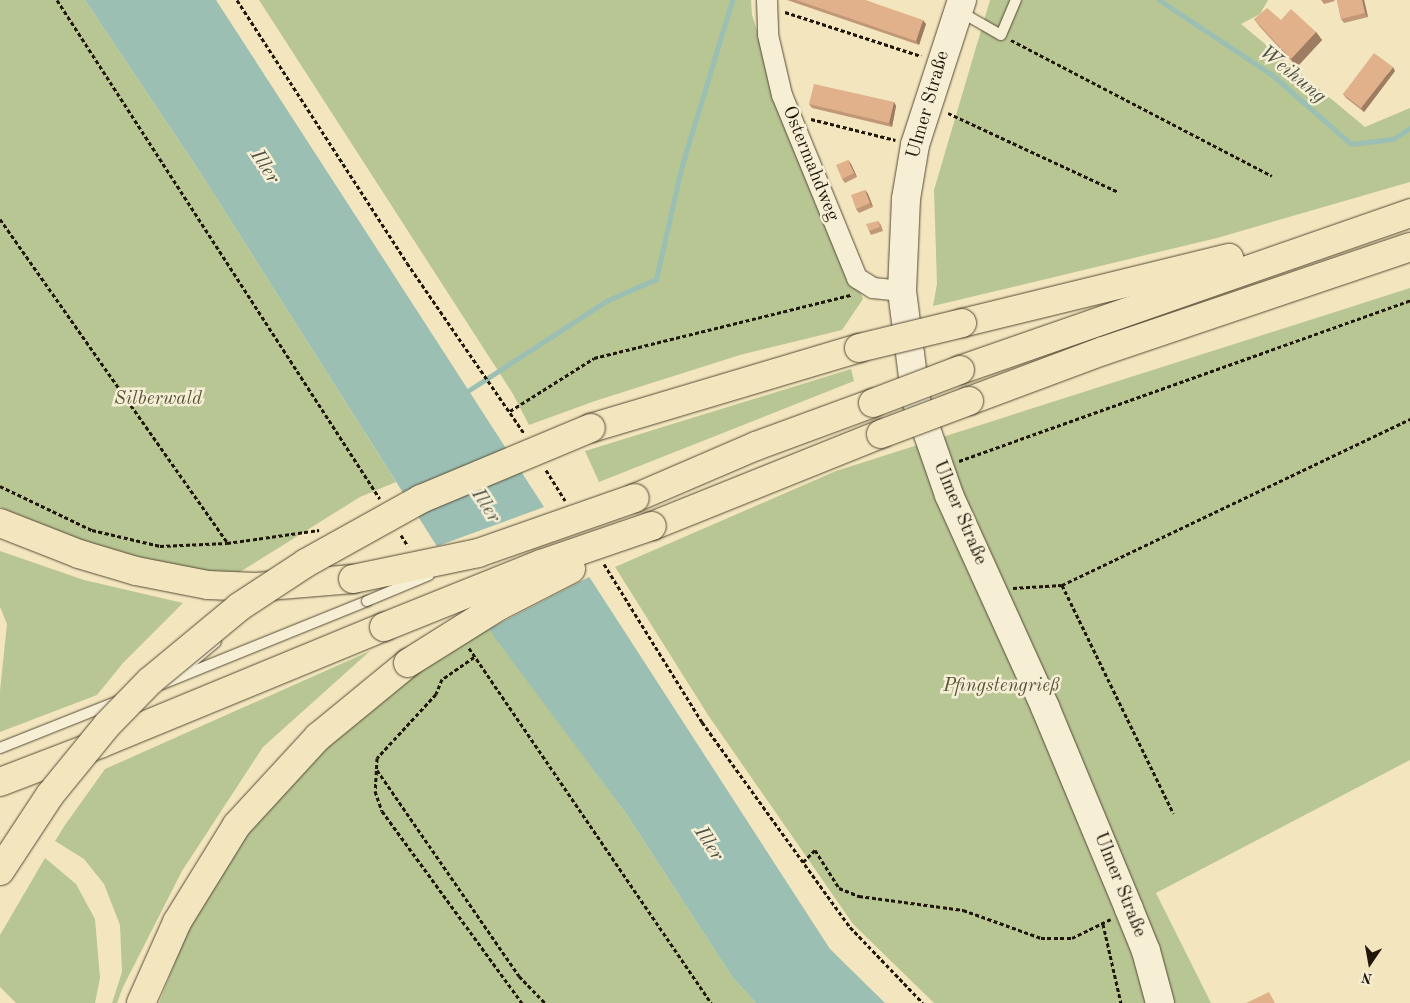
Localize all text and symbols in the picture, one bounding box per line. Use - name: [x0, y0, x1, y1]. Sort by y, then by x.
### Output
- water label: Weihung: [1254, 41, 1330, 109]
- street label: Ulmer Straße: [903, 48, 955, 162]
- street label: Ostermahdweg: [777, 103, 843, 225]
- water label: Iller: [244, 145, 284, 189]
- park label: Silberwald: [114, 389, 202, 411]
- street label: Ulmer Straße: [927, 457, 991, 569]
- water label: Iller: [465, 484, 505, 528]
- park label: Pfingstengrieß: [943, 676, 1059, 698]
- water label: Iller: [688, 822, 728, 866]
- street label: Ulmer Straße: [1088, 829, 1150, 941]
- north arrow: [1345, 938, 1395, 988]
- text: N: [1360, 970, 1374, 986]

